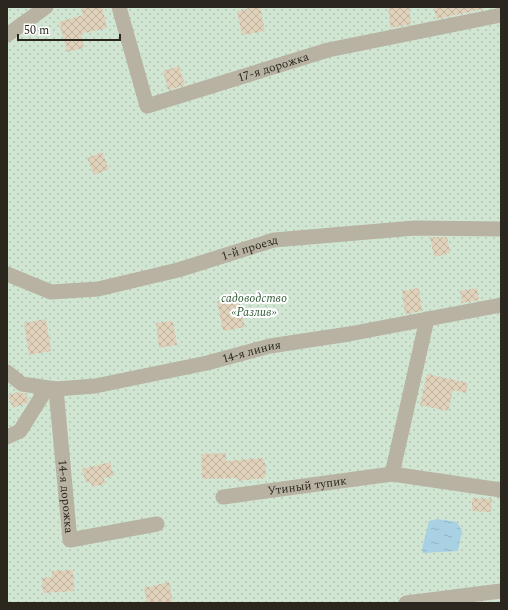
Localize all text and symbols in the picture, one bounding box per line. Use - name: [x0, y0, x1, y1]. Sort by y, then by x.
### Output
- scale bar: [18, 16, 120, 42]
- text: 50 m: [24, 21, 49, 40]
- street label: 17-я дорожка: [235, 47, 311, 87]
- street label: 1-й проезд: [219, 230, 279, 265]
- park label: садоводство «Разлив»: [221, 289, 287, 322]
- street label: 14-я линия: [220, 335, 282, 368]
- street label: 14-я дорожка: [53, 459, 79, 534]
- street label: Утиный тупик: [266, 471, 348, 500]

